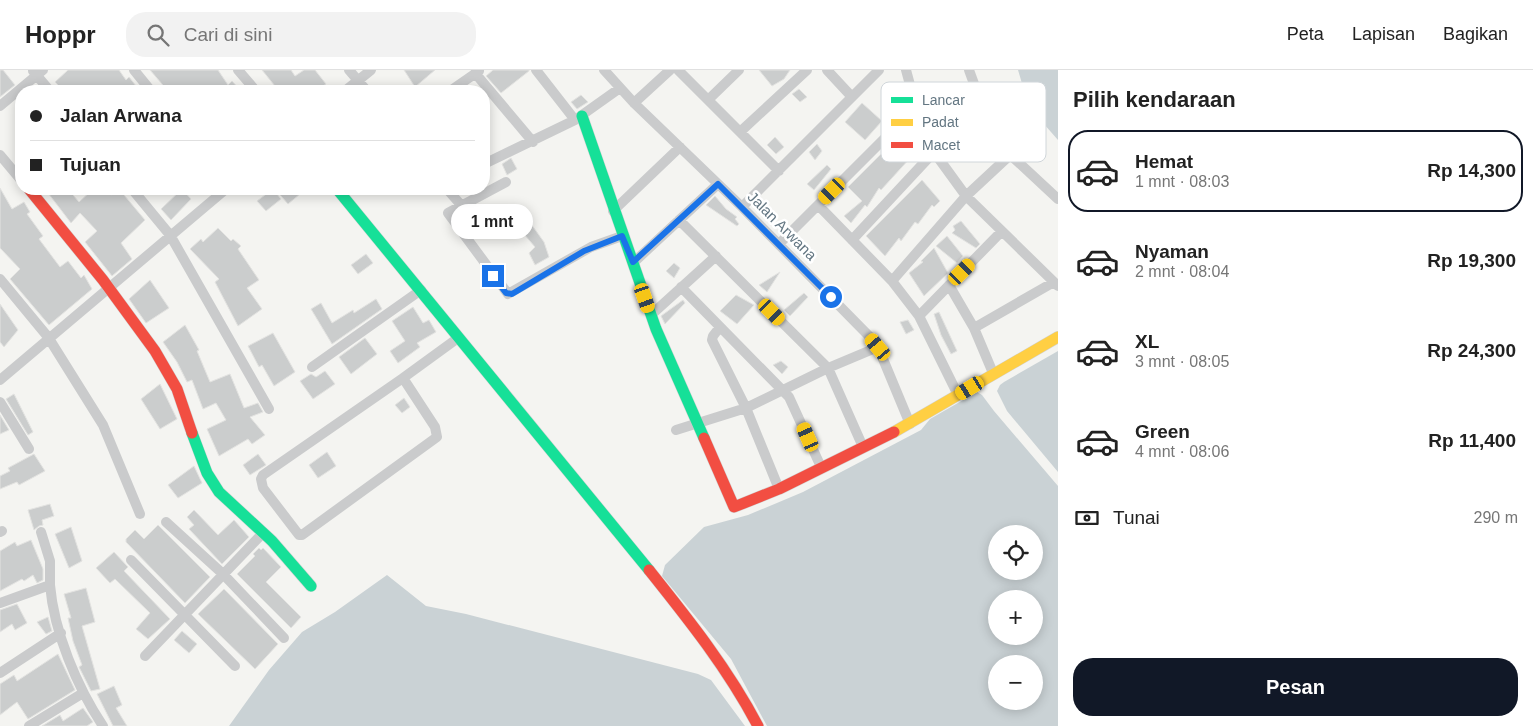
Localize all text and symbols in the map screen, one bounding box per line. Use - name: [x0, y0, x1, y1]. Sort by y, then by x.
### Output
- search box: [126, 12, 476, 57]
- text: Hoppr: [25, 21, 96, 48]
- icon: search: [144, 21, 172, 49]
- text: Cari di sini: [184, 24, 272, 45]
- text: Peta: [1287, 24, 1324, 44]
- text: Lapisan: [1352, 24, 1415, 44]
- text: Bagikan: [1443, 24, 1508, 44]
- legend: [881, 82, 1046, 162]
- text: Pilih kendaraan: [1073, 87, 1236, 112]
- text: Lancar: [922, 92, 965, 108]
- text: Jalan Arwana: [60, 105, 182, 126]
- text: Padat: [922, 114, 959, 130]
- text: Macet: [922, 137, 960, 153]
- icon: car: [1075, 149, 1120, 194]
- text: Hemat: [1135, 151, 1193, 172]
- text: Tujuan: [60, 154, 121, 175]
- text: Rp 14,300: [1427, 160, 1516, 181]
- text: 1 mnt · 08:03: [1135, 173, 1229, 190]
- car: [816, 175, 847, 207]
- street label: Jalan Arwana: [745, 188, 821, 264]
- callout: 1 mnt: [452, 204, 534, 238]
- text: 1 mnt: [471, 213, 513, 230]
- icon: car: [1075, 239, 1120, 284]
- text: Nyaman: [1135, 241, 1209, 262]
- text: Rp 19,300: [1427, 250, 1516, 271]
- car: [946, 256, 977, 288]
- text: 2 mnt · 08:04: [1135, 263, 1229, 280]
- route end: [482, 265, 504, 287]
- car: [633, 281, 656, 315]
- route start: [820, 286, 842, 308]
- car: [756, 296, 787, 328]
- icon: car: [1075, 329, 1120, 374]
- car: [862, 331, 893, 363]
- text: XL: [1135, 331, 1159, 352]
- text: Rp 24,300: [1427, 340, 1516, 361]
- text: 3 mnt · 08:05: [1135, 353, 1229, 370]
- car: [953, 374, 986, 402]
- icon: car: [1075, 419, 1120, 464]
- car: [795, 420, 820, 454]
- text: Green: [1135, 421, 1190, 442]
- text: Rp 11,400: [1428, 430, 1516, 451]
- text: 4 mnt · 08:06: [1135, 443, 1229, 460]
- icon: cash: [1073, 504, 1101, 532]
- text: Tunai: [1113, 507, 1160, 528]
- text: 290 m: [1474, 509, 1518, 526]
- map controls: [988, 525, 1043, 710]
- button: locate: [988, 525, 1043, 580]
- button: +: [988, 590, 1043, 645]
- button: −: [988, 655, 1043, 710]
- button: Pesan: [1073, 658, 1518, 716]

